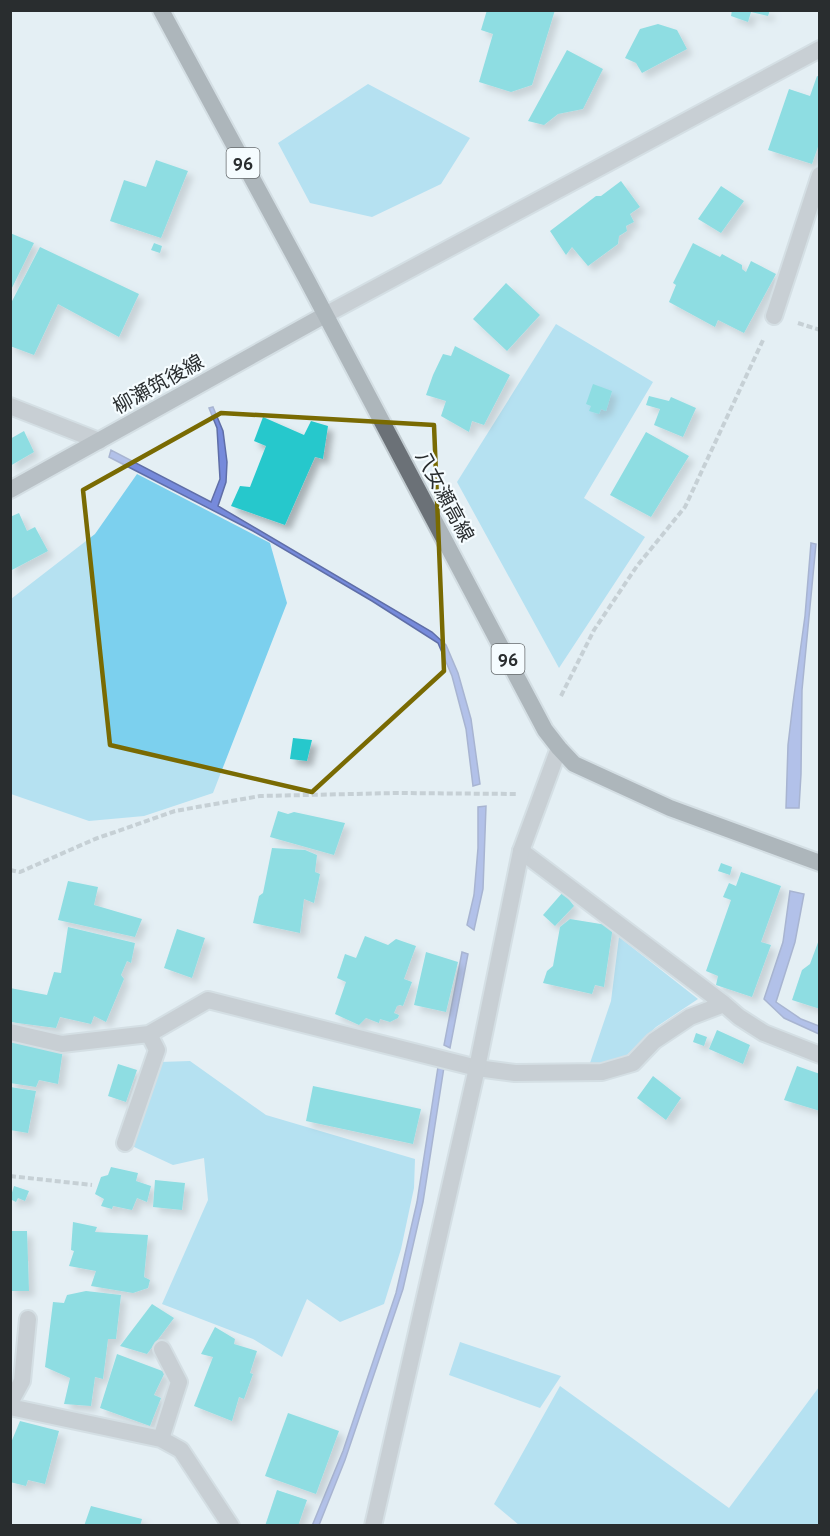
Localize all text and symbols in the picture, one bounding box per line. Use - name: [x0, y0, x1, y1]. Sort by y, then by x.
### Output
- road number: 96: [226, 148, 260, 178]
- street label: 柳瀬筑後線: [108, 348, 208, 420]
- street label: 八女瀬高線: [410, 446, 480, 546]
- road number: 96: [492, 644, 524, 674]

